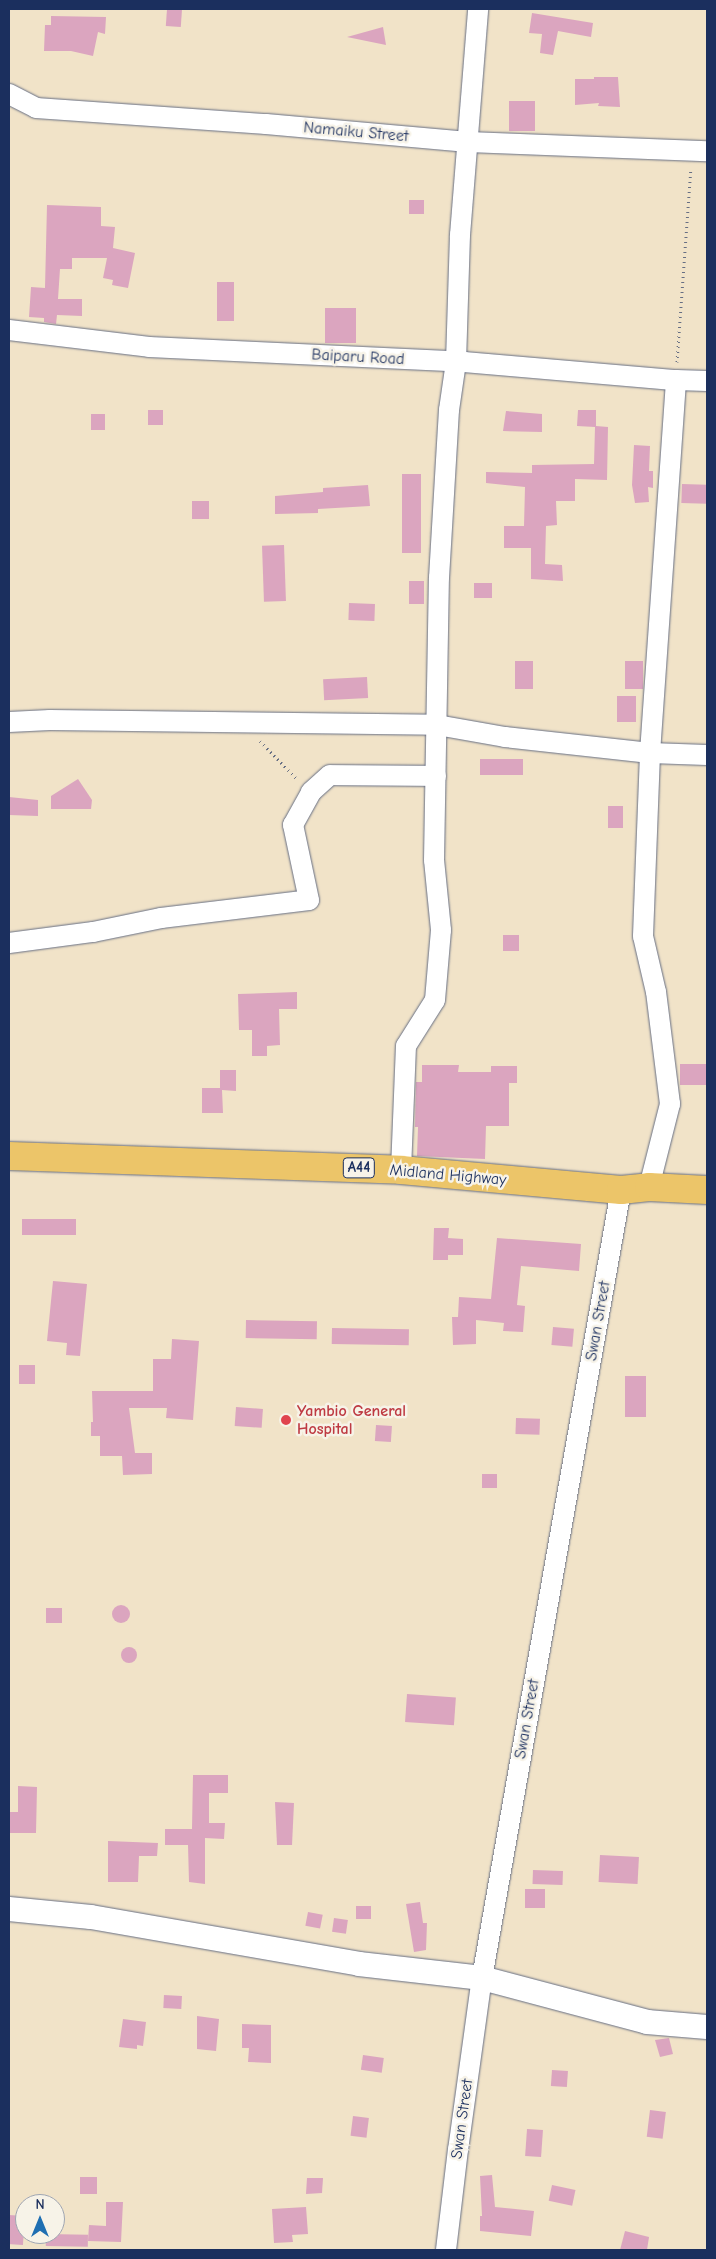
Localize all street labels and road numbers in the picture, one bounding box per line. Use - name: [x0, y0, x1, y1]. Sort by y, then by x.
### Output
- street label: Namaiku Street: [303, 118, 409, 146]
- street label: Baiparu Road: [311, 345, 405, 369]
- road number: A44: [343, 1156, 375, 1180]
- street label: Midland Highway: [389, 1160, 507, 1190]
- street label: Swan Street: [582, 1280, 614, 1362]
- street label: Swan Street: [511, 1678, 543, 1760]
- street label: Swan Street: [447, 2078, 477, 2160]

